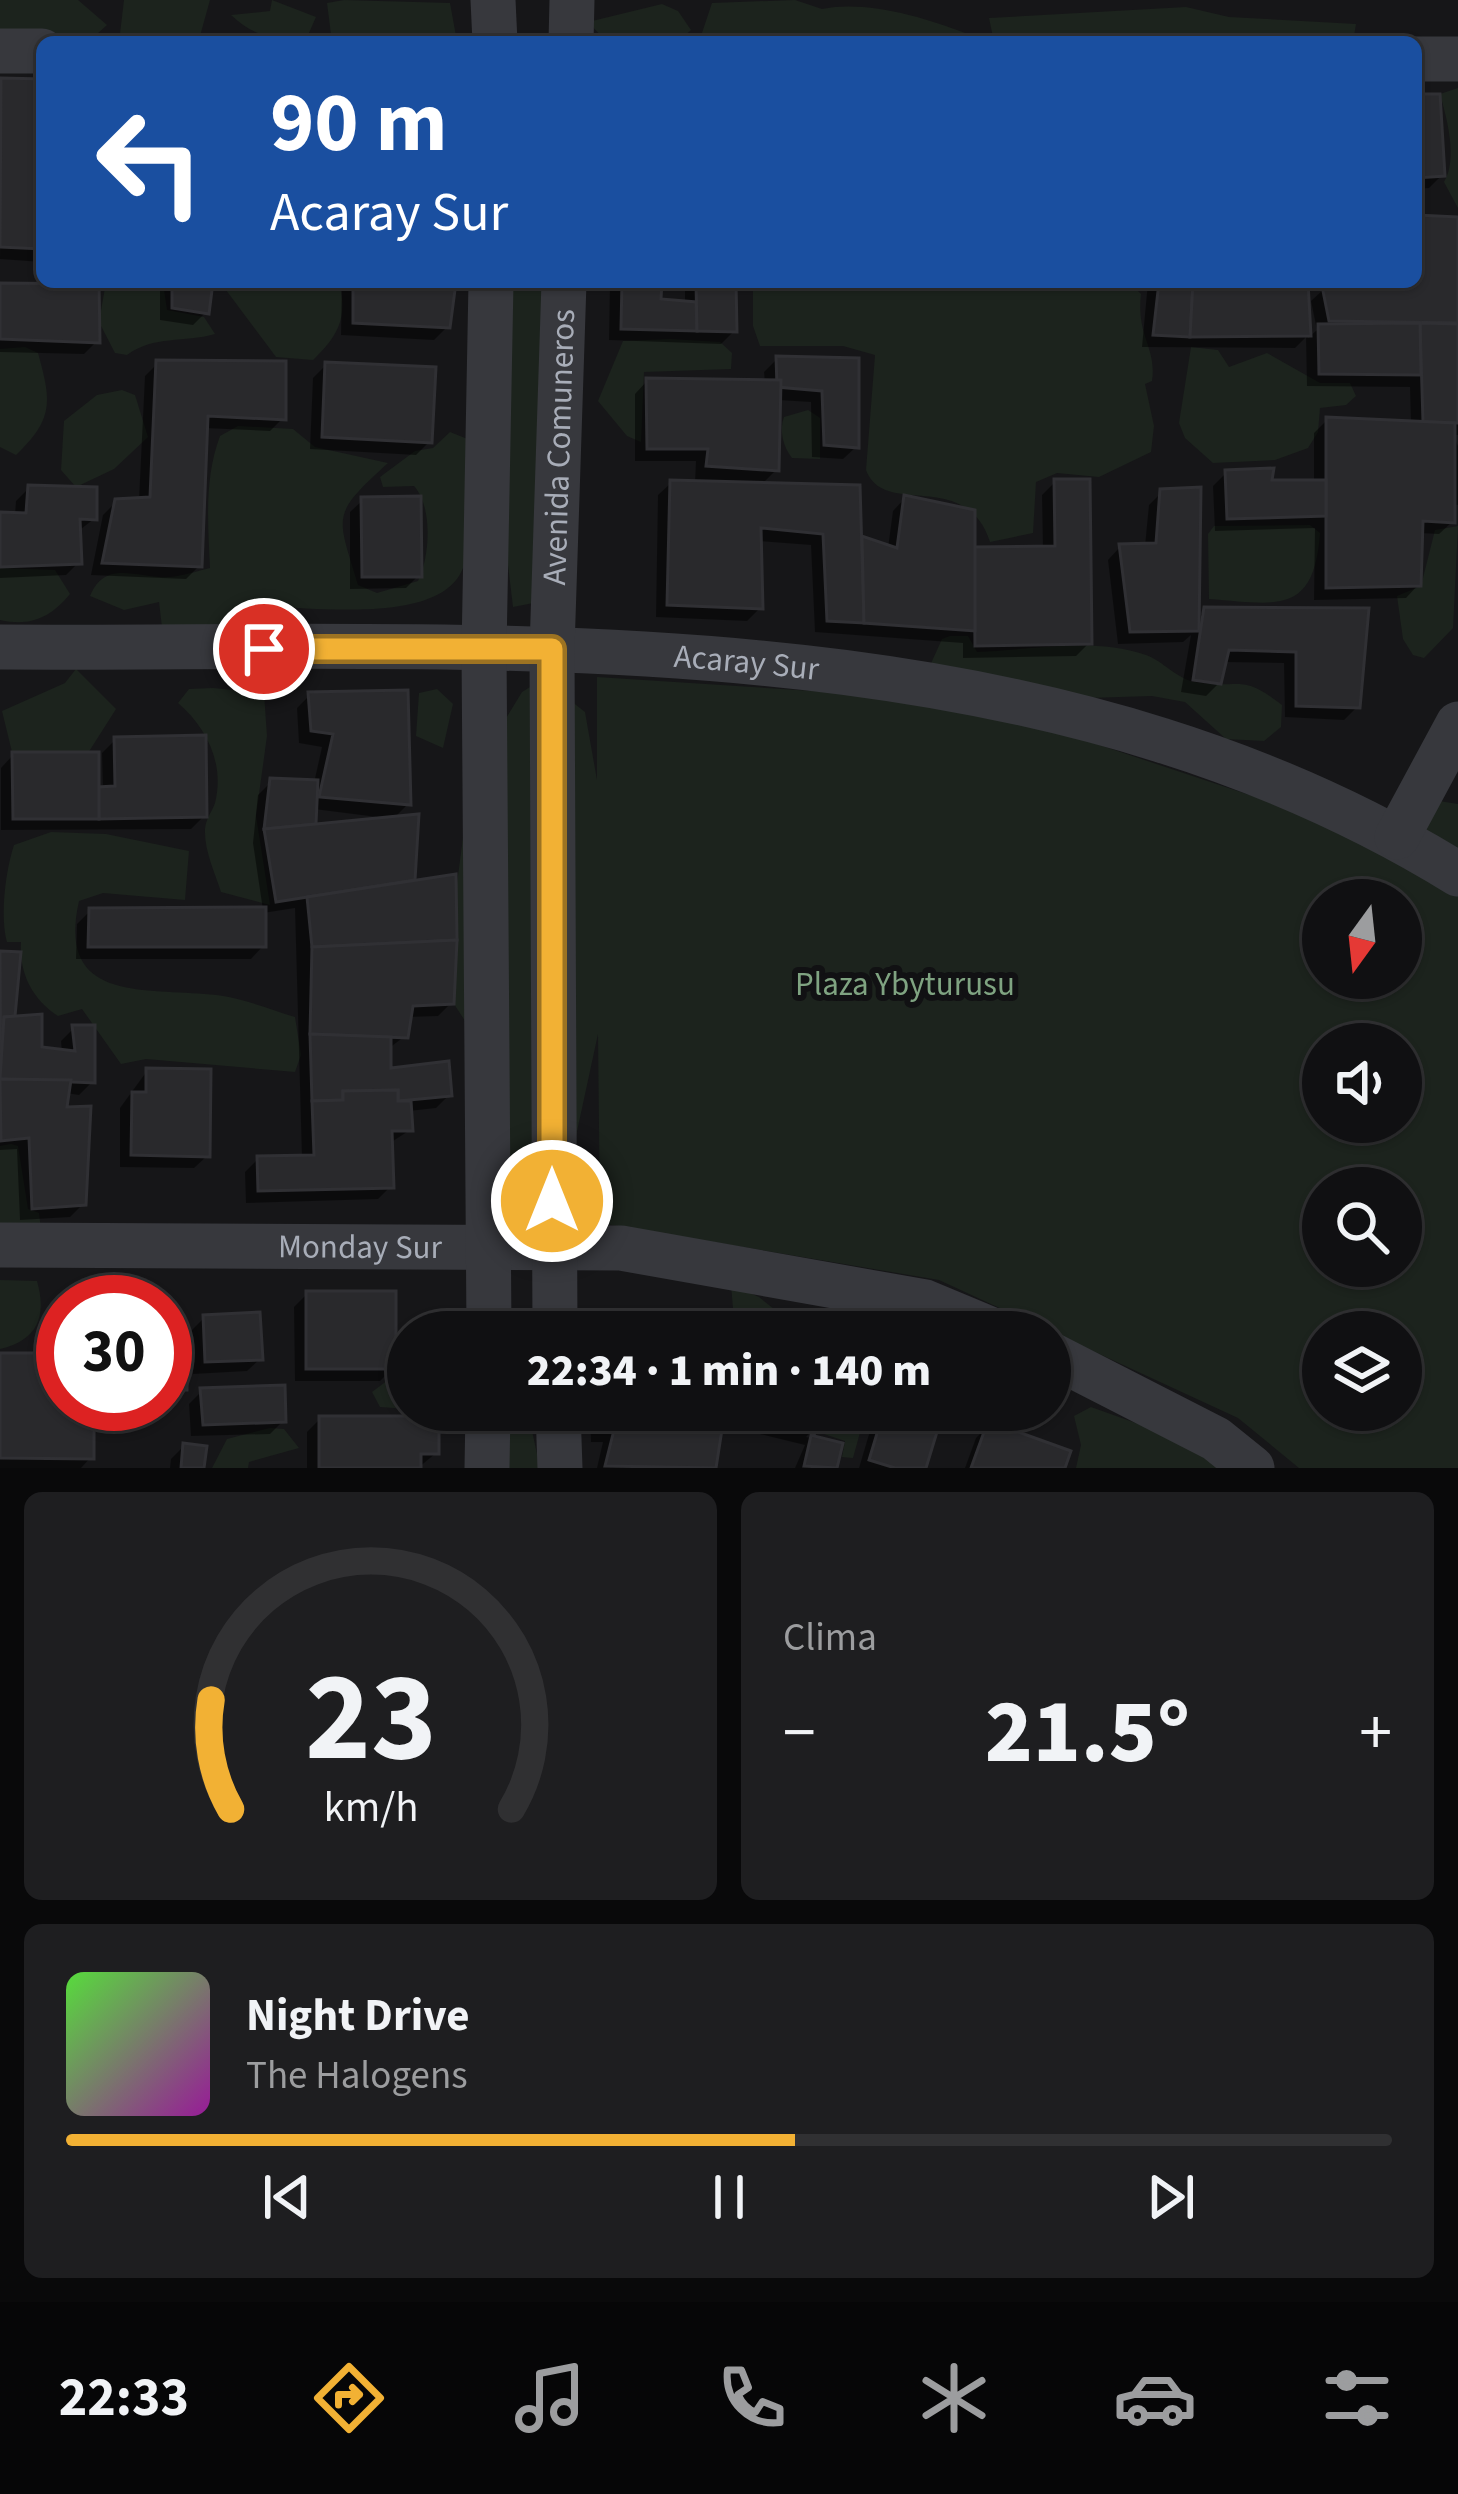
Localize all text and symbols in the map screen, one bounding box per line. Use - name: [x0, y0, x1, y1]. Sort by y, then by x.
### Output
- text: 90 m: [270, 64, 448, 184]
- icon: left: [72, 84, 228, 240]
- text: Acaray Sur: [270, 175, 508, 252]
- street label: Avenida Comuneros: [531, 308, 587, 586]
- pin: [213, 598, 315, 700]
- icon: arrive: [231, 616, 297, 682]
- street label: Acaray Sur: [672, 632, 822, 693]
- north arrow: [1302, 879, 1422, 999]
- map controls: [1302, 879, 1422, 1431]
- park label: Plaza Ybyturusu: [795, 961, 1015, 1008]
- button: sound: [1302, 1023, 1422, 1143]
- position arrow: [489, 1138, 615, 1264]
- button: search: [1302, 1167, 1422, 1287]
- street label: Monday Sur: [278, 1223, 443, 1271]
- speed limit sign: 30: [36, 1275, 192, 1431]
- button: layers: [1302, 1311, 1422, 1431]
- text: 22:34 · 1 min · 140 m: [527, 1339, 931, 1403]
- text: Clima: [783, 1610, 877, 1666]
- text: 23: [305, 1630, 436, 1808]
- text: 21.5°: [985, 1669, 1190, 1797]
- text: −: [783, 1686, 816, 1780]
- text: +: [1359, 1686, 1392, 1780]
- text: km/h: [323, 1777, 418, 1838]
- text: Night Drive: [246, 1984, 470, 2048]
- text: The Halogens: [246, 2048, 468, 2104]
- icon: previous: [254, 2164, 320, 2230]
- icon: pause: [696, 2164, 762, 2230]
- icon: next: [1138, 2164, 1204, 2230]
- icon: directions: [307, 2356, 391, 2440]
- icon: music: [508, 2356, 592, 2440]
- icon: phone: [710, 2356, 794, 2440]
- icon: climate: [912, 2356, 996, 2440]
- icon: car: [1113, 2356, 1197, 2440]
- icon: filters: [1315, 2356, 1399, 2440]
- text: 22:33: [59, 2360, 189, 2437]

